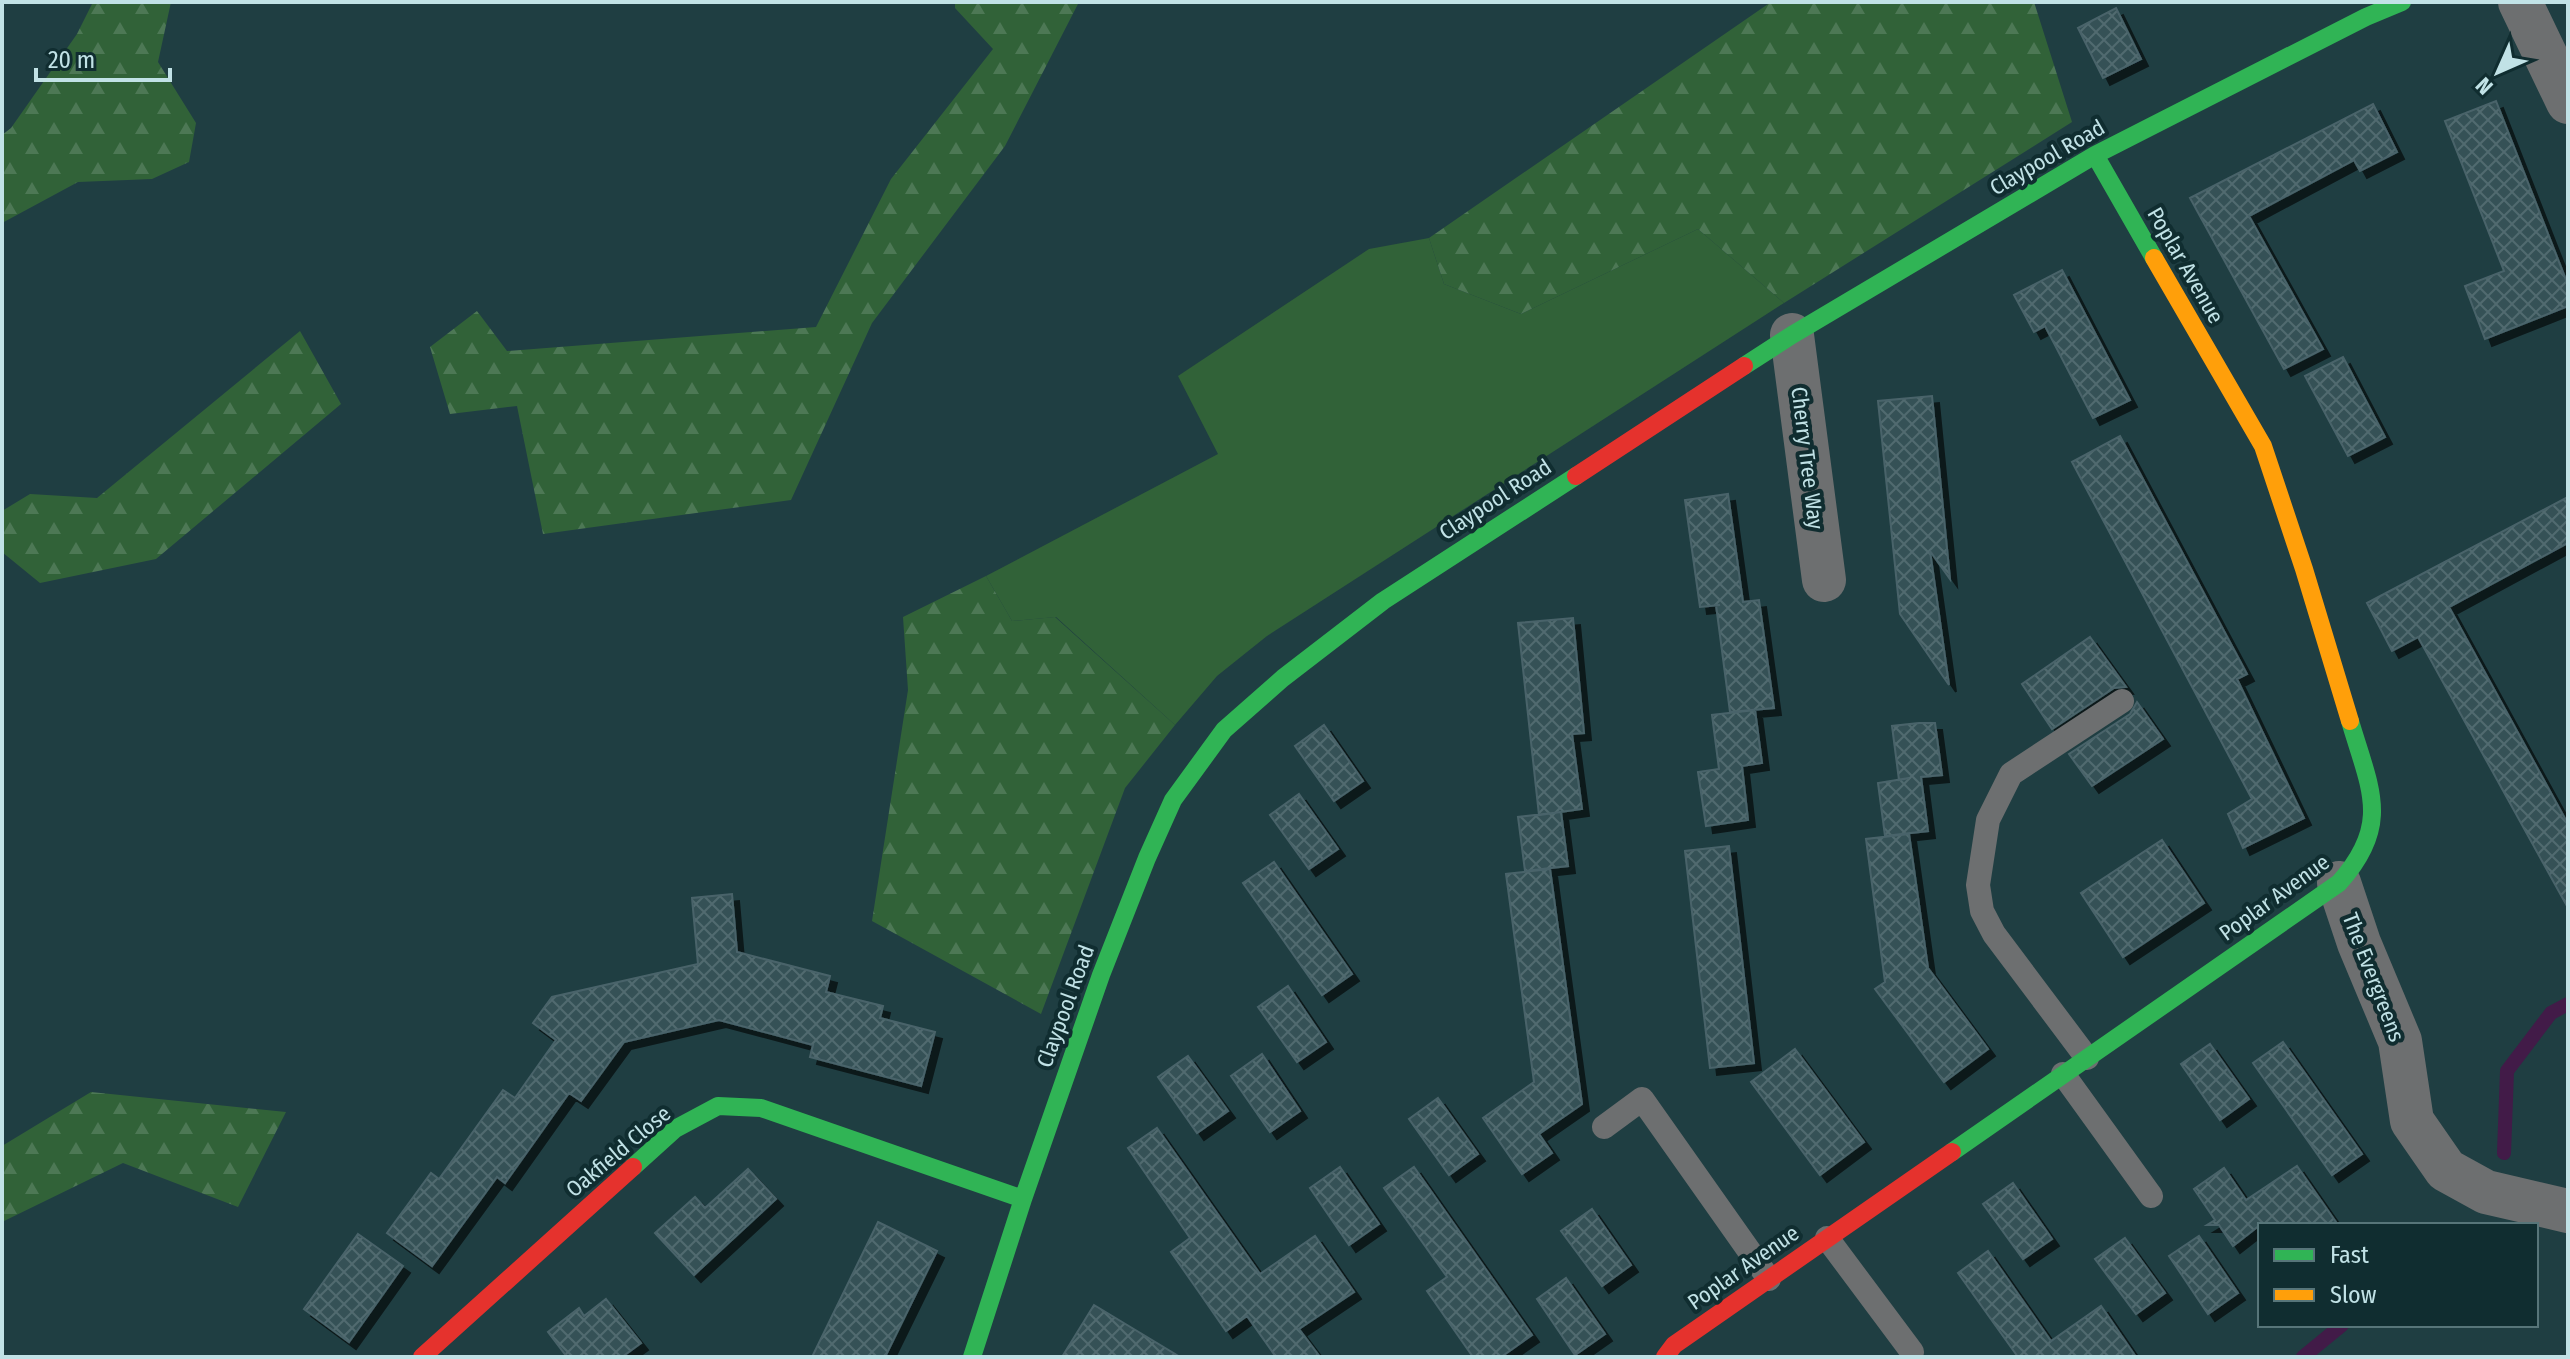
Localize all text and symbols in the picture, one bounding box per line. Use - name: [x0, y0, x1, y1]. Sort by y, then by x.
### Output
- scale bar: [36, 32, 170, 82]
- north arrow: [2458, 32, 2538, 112]
- text: 20 m: [48, 46, 95, 74]
- text: N: [2470, 72, 2498, 100]
- street label: Claypool Road: [1985, 114, 2110, 201]
- street label: Poplar Avenue: [2141, 202, 2230, 328]
- street label: Cherry Tree Way: [1785, 385, 1830, 531]
- street label: Claypool Road: [1434, 453, 1556, 546]
- street label: Poplar Avenue: [2214, 848, 2335, 946]
- street label: The Evergreens: [2337, 909, 2410, 1045]
- street label: Claypool Road: [1031, 941, 1100, 1071]
- street label: Oakfield Close: [561, 1100, 676, 1203]
- street label: Poplar Avenue: [1682, 1219, 1804, 1316]
- legend: [2258, 1223, 2538, 1327]
- text: Fast: [2330, 1241, 2369, 1269]
- text: Slow: [2330, 1281, 2377, 1309]

